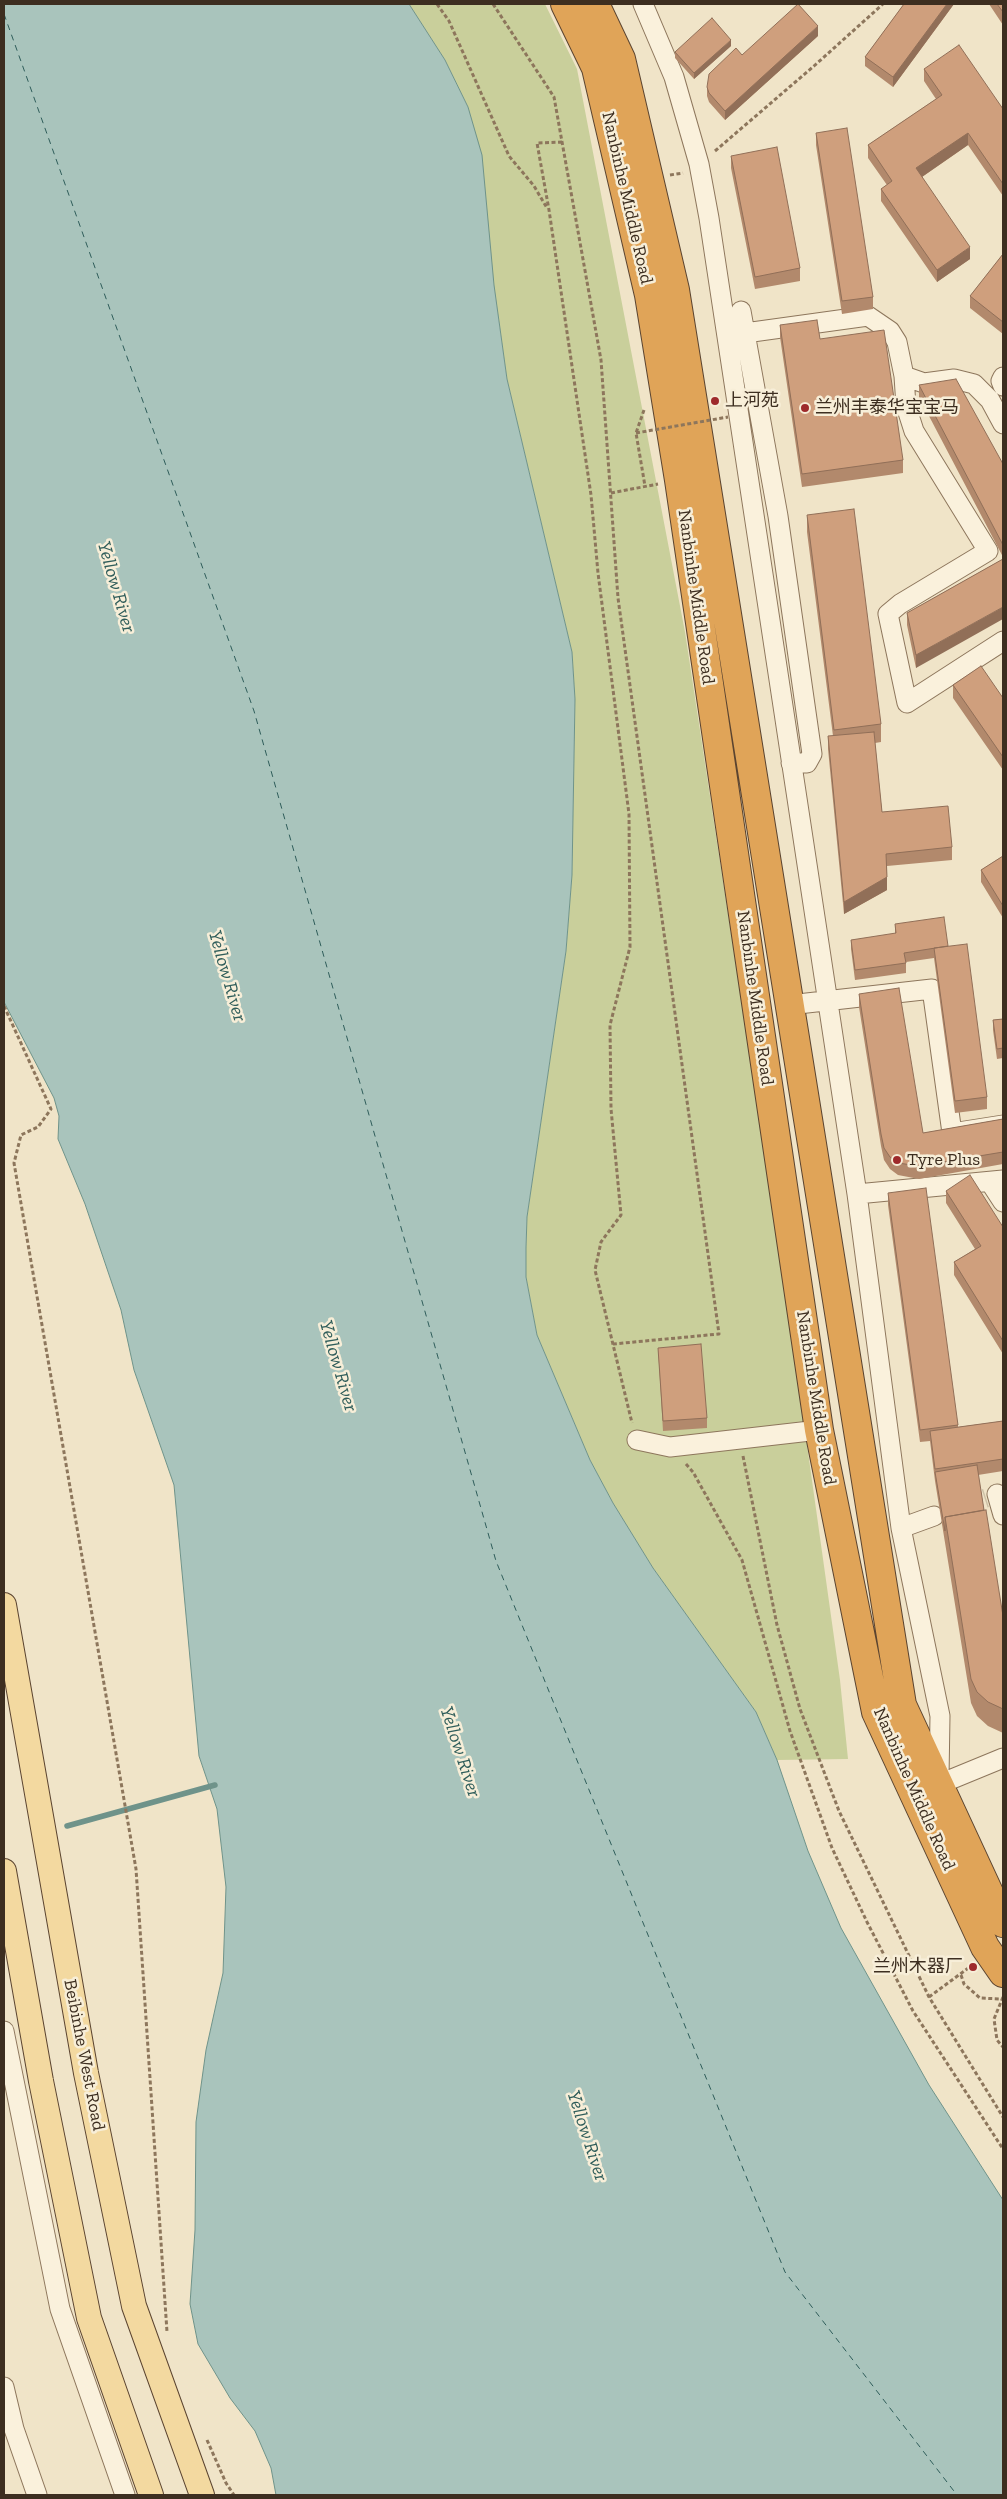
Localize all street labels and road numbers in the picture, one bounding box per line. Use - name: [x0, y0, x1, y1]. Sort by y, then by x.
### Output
- street label: Nanbinhe Middle Road: [597, 110, 657, 286]
- street label: Nanbinhe Middle Road: [673, 508, 719, 686]
- street label: Nanbinhe Middle Road: [732, 909, 778, 1087]
- street label: Nanbinhe Middle Road: [792, 1309, 840, 1487]
- street label: Nanbinhe Middle Road: [868, 1704, 960, 1874]
- street label: Beibinhe West Road: [59, 1977, 109, 2133]

